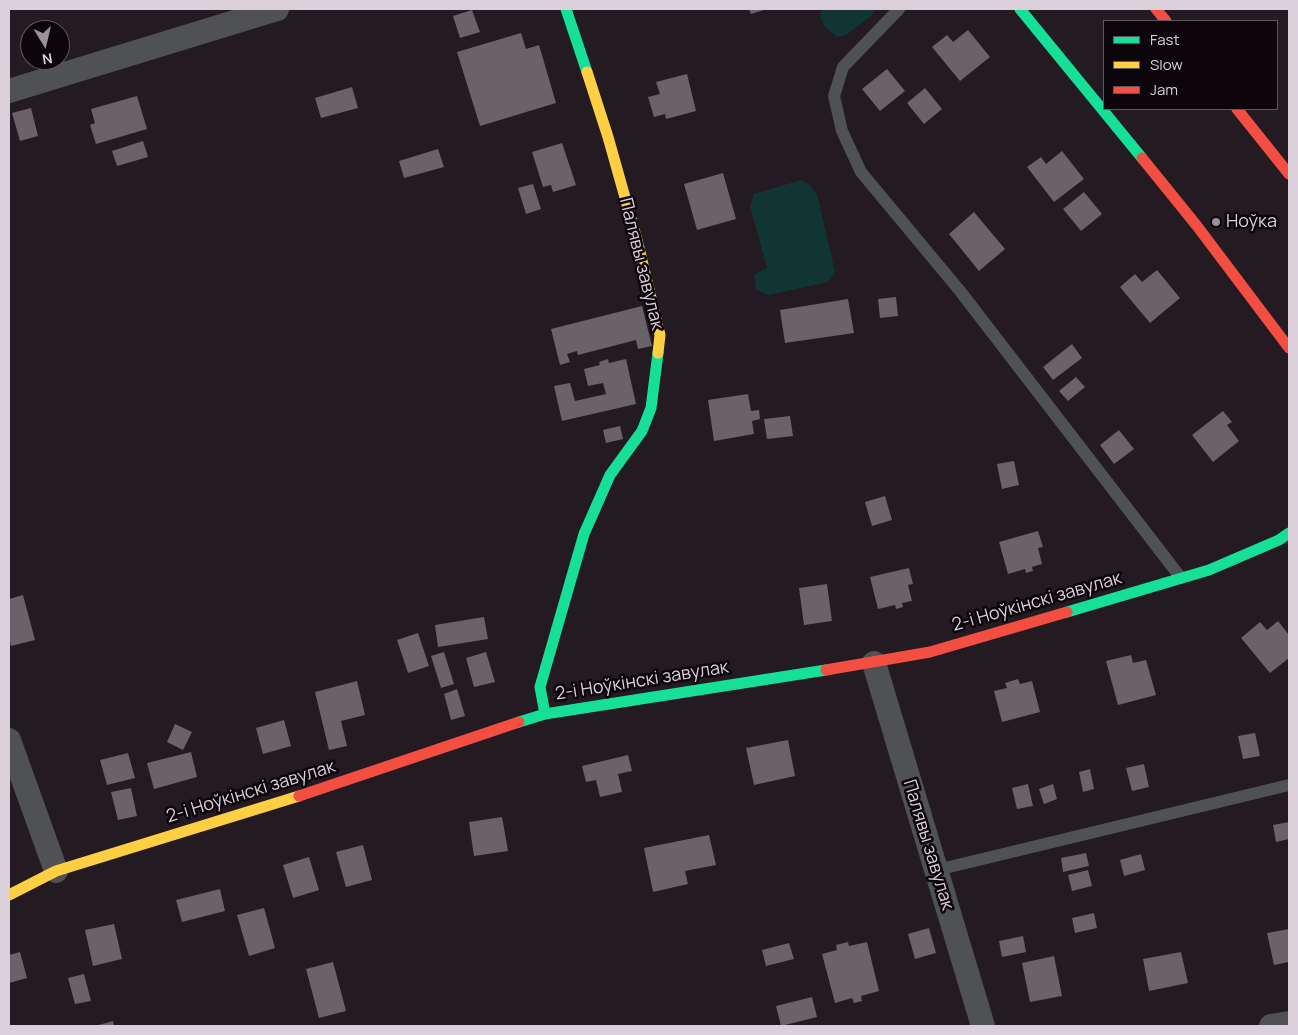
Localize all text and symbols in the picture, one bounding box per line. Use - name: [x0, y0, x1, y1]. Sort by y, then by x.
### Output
- north arrow: [20, 20, 70, 70]
- legend: [1103, 20, 1278, 110]
- text: Fast: [1150, 29, 1179, 50]
- text: N: [41, 49, 54, 69]
- text: Slow: [1150, 54, 1183, 75]
- text: Jam: [1150, 79, 1178, 100]
- street label: Палявы завулак: [614, 196, 668, 332]
- place label: Ноўка: [1226, 211, 1277, 233]
- marker: Ноўка: [1210, 216, 1222, 228]
- street label: 2-і Ноўкінскі завулак: [950, 567, 1124, 637]
- street label: 2-і Ноўкінскі завулак: [554, 657, 730, 705]
- street label: 2-і Ноўкінскі завулак: [164, 756, 338, 828]
- street label: Палявы завулак: [898, 777, 958, 913]

